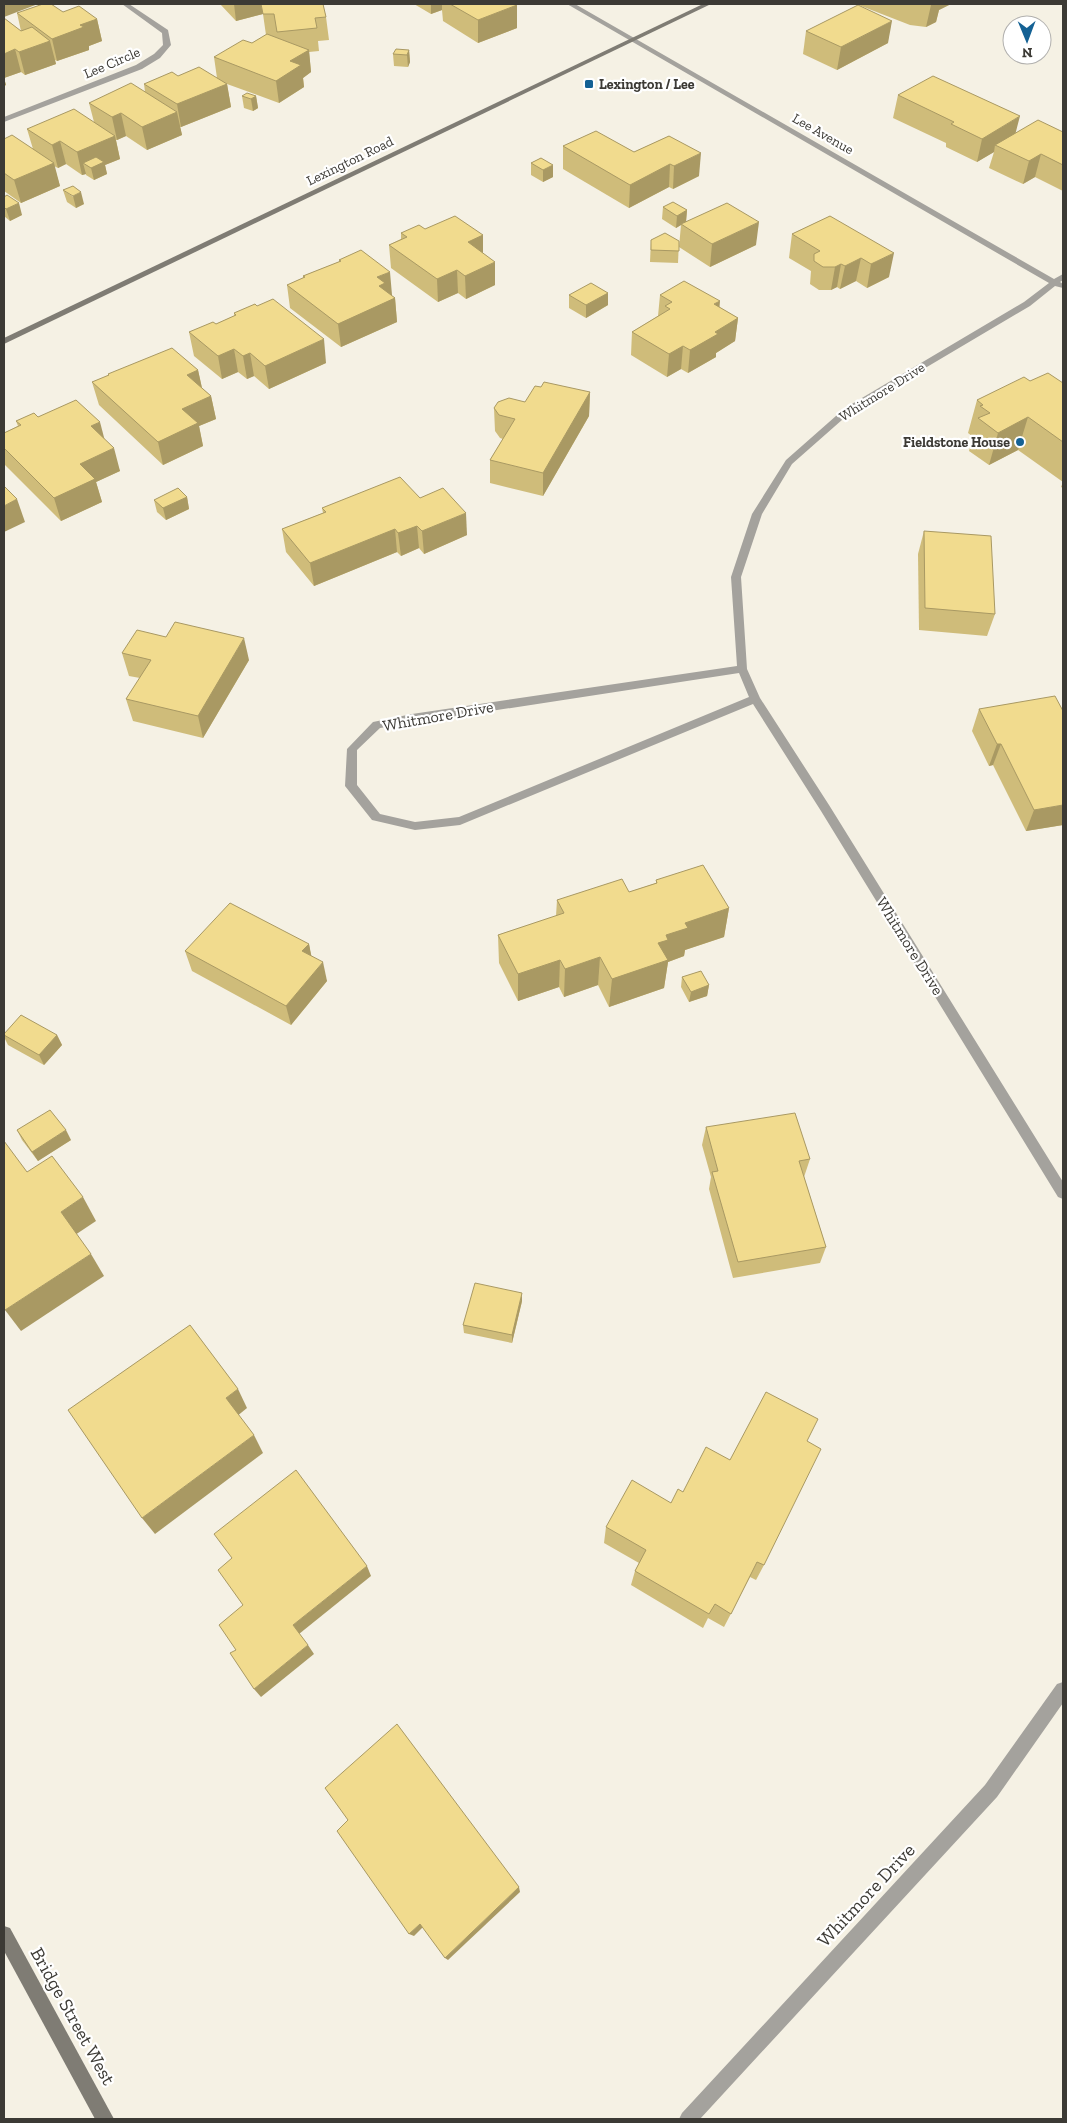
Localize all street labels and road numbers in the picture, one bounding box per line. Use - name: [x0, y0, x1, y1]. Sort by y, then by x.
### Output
- street label: Lee Circle: [81, 43, 143, 82]
- street label: Lee Avenue: [789, 110, 857, 159]
- street label: Lexington Road: [304, 132, 396, 189]
- street label: Whitmore Drive: [836, 359, 928, 425]
- street label: Whitmore Drive: [381, 697, 495, 735]
- street label: Whitmore Drive: [872, 894, 948, 998]
- street label: Whitmore Drive: [812, 1839, 920, 1951]
- street label: Bridge Street West: [26, 1943, 120, 2089]

